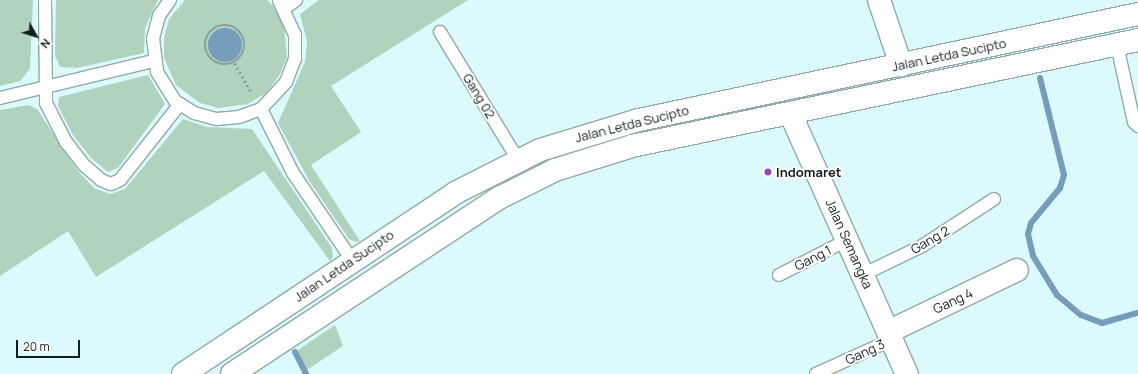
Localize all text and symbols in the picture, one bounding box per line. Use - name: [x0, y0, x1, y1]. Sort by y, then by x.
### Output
- north arrow: [16, 16, 56, 56]
- street label: Jalan Letda Sucipto: [890, 35, 1008, 75]
- text: N: [37, 36, 54, 52]
- street label: Gang 02: [460, 71, 498, 121]
- street label: Jalan Letda Sucipto: [574, 102, 690, 146]
- place label: Indomaret: [776, 164, 841, 180]
- marker: Indomaret: [763, 167, 773, 177]
- street label: Jalan Semangka: [822, 197, 876, 291]
- street label: Gang 2: [908, 223, 952, 257]
- street label: Jalan Letda Sucipto: [291, 227, 397, 305]
- street label: Gang 1: [792, 242, 834, 274]
- street label: Gang 4: [931, 285, 975, 317]
- scale bar: [18, 332, 82, 358]
- street label: Gang 3: [843, 336, 887, 368]
- text: 20 m: [23, 338, 50, 355]

